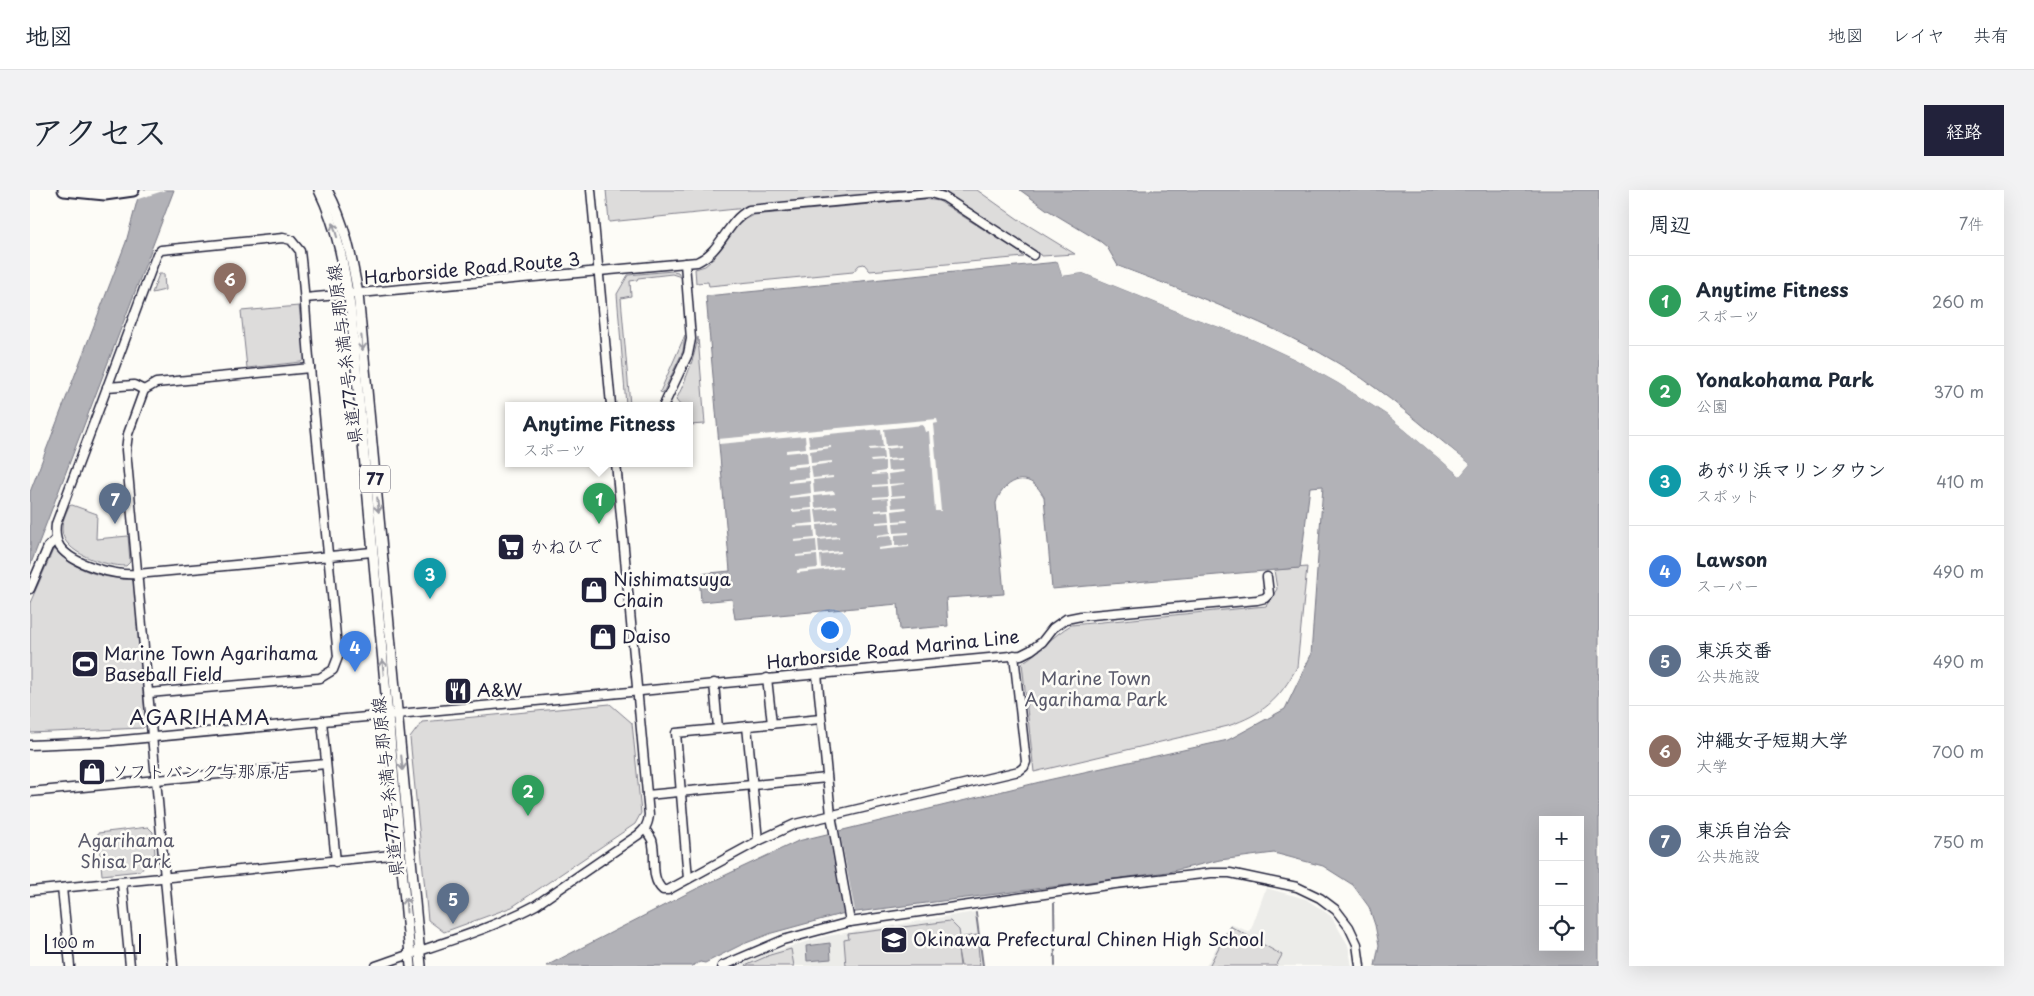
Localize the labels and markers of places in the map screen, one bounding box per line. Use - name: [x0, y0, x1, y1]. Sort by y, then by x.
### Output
- pin: 6: [214, 263, 246, 304]
- pin: 7: [99, 483, 131, 524]
- pin: 1: [583, 483, 615, 524]
- supermarket icon: かねひで: [496, 532, 526, 562]
- place label: かねひで: [530, 532, 602, 559]
- pin: 3: [414, 558, 446, 599]
- place label: Nishimatsuya Chain: [613, 565, 731, 613]
- shop icon: Nishimatsuya Chain: [579, 575, 609, 605]
- shop icon: Daiso: [588, 622, 618, 652]
- place label: Daiso: [622, 622, 671, 649]
- pin: 4: [339, 631, 371, 672]
- place label: Marine Town Agarihama Baseball Field: [104, 639, 318, 687]
- sports icon: Marine Town Agarihama Baseball Field: [70, 649, 100, 679]
- restaurant icon: A&W: [443, 676, 473, 706]
- place label: A&W: [477, 676, 523, 703]
- shop icon: ソフトバンク与那原店: [77, 757, 107, 787]
- place label: ソフトバンク与那原店: [111, 757, 291, 784]
- pin: 2: [512, 775, 544, 816]
- pin: 5: [437, 883, 469, 924]
- school or university icon: Okinawa Prefectural Chinen High School: [879, 925, 909, 955]
- place label: Okinawa Prefectural Chinen High School: [913, 925, 1264, 952]

